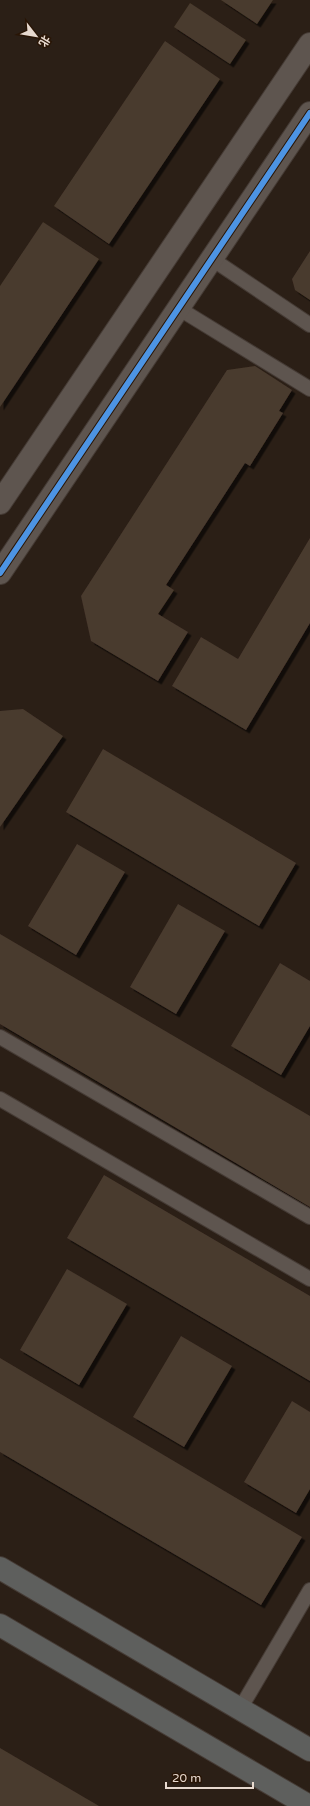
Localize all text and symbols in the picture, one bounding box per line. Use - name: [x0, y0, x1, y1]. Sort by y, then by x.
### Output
- north arrow: [16, 16, 56, 56]
- text: 北: [36, 33, 53, 49]
- scale bar: [166, 1764, 253, 1790]
- text: 20 m: [172, 1771, 201, 1785]

